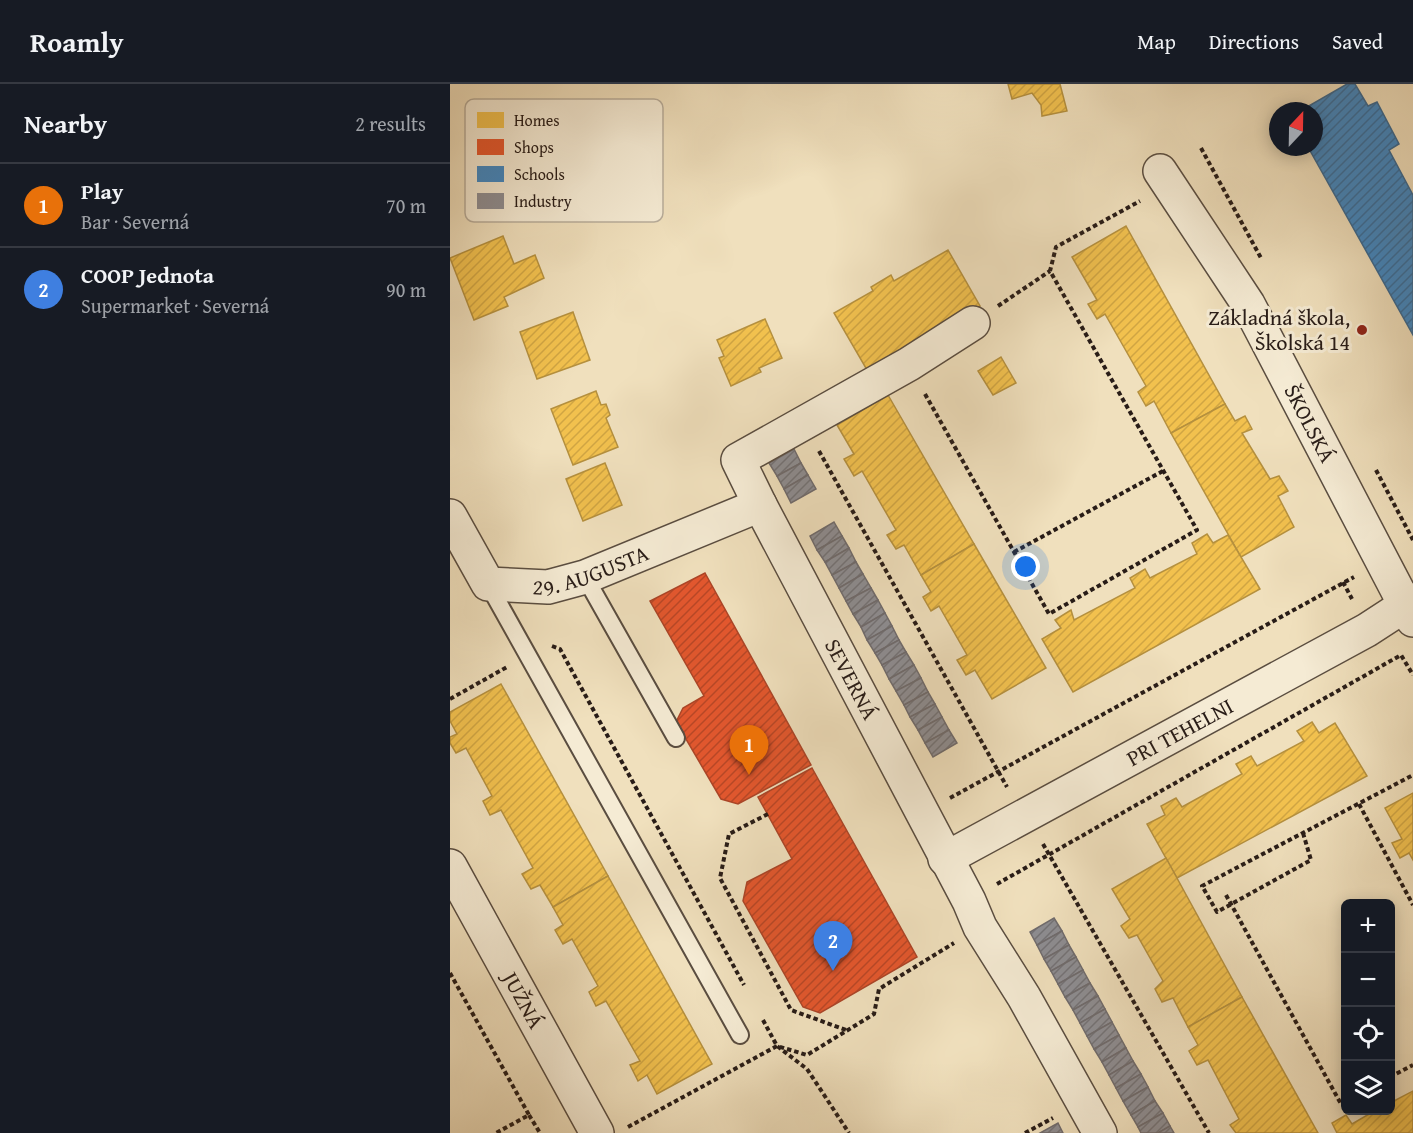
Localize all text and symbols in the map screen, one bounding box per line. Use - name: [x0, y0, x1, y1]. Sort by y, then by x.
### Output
- text: Roamly: [30, 21, 124, 62]
- text: Map: [1137, 26, 1176, 57]
- text: Directions: [1209, 26, 1299, 57]
- text: Saved: [1332, 26, 1383, 57]
- legend: [465, 99, 663, 222]
- north arrow: [1269, 102, 1323, 156]
- text: Nearby: [24, 104, 107, 143]
- text: Homes: [514, 108, 560, 132]
- text: 2 results: [355, 109, 426, 138]
- text: Shops: [514, 135, 554, 159]
- text: Schools: [514, 162, 565, 186]
- text: Play: [81, 175, 123, 207]
- text: Industry: [514, 189, 572, 213]
- text: 1: [38, 191, 49, 220]
- text: 70 m: [386, 191, 426, 220]
- text: Bar · Severná: [81, 207, 189, 236]
- text: COOP Jednota: [81, 259, 214, 291]
- text: 2: [38, 275, 49, 304]
- text: 90 m: [386, 275, 426, 304]
- text: Supermarket · Severná: [81, 291, 269, 320]
- place label: Základná škola, Školská 14: [1208, 301, 1350, 358]
- marker: Základná škola, Školská 14: [1355, 323, 1369, 337]
- street label: ŠKOLSKÁ: [1277, 378, 1344, 469]
- street label: 29. AUGUSTA: [532, 536, 654, 604]
- your location: [1011, 552, 1040, 581]
- street label: SEVERNÁ: [817, 633, 887, 726]
- street label: PRI TEHELNI: [1121, 690, 1239, 774]
- pin: 1: [730, 726, 768, 775]
- map controls: [1341, 899, 1395, 1115]
- button: +: [1341, 899, 1395, 953]
- pin: 2: [814, 922, 853, 971]
- button: −: [1341, 953, 1395, 1007]
- street label: JUŽNÁ: [494, 963, 553, 1035]
- button: locate: [1341, 1007, 1395, 1061]
- button: layers: [1341, 1061, 1395, 1115]

